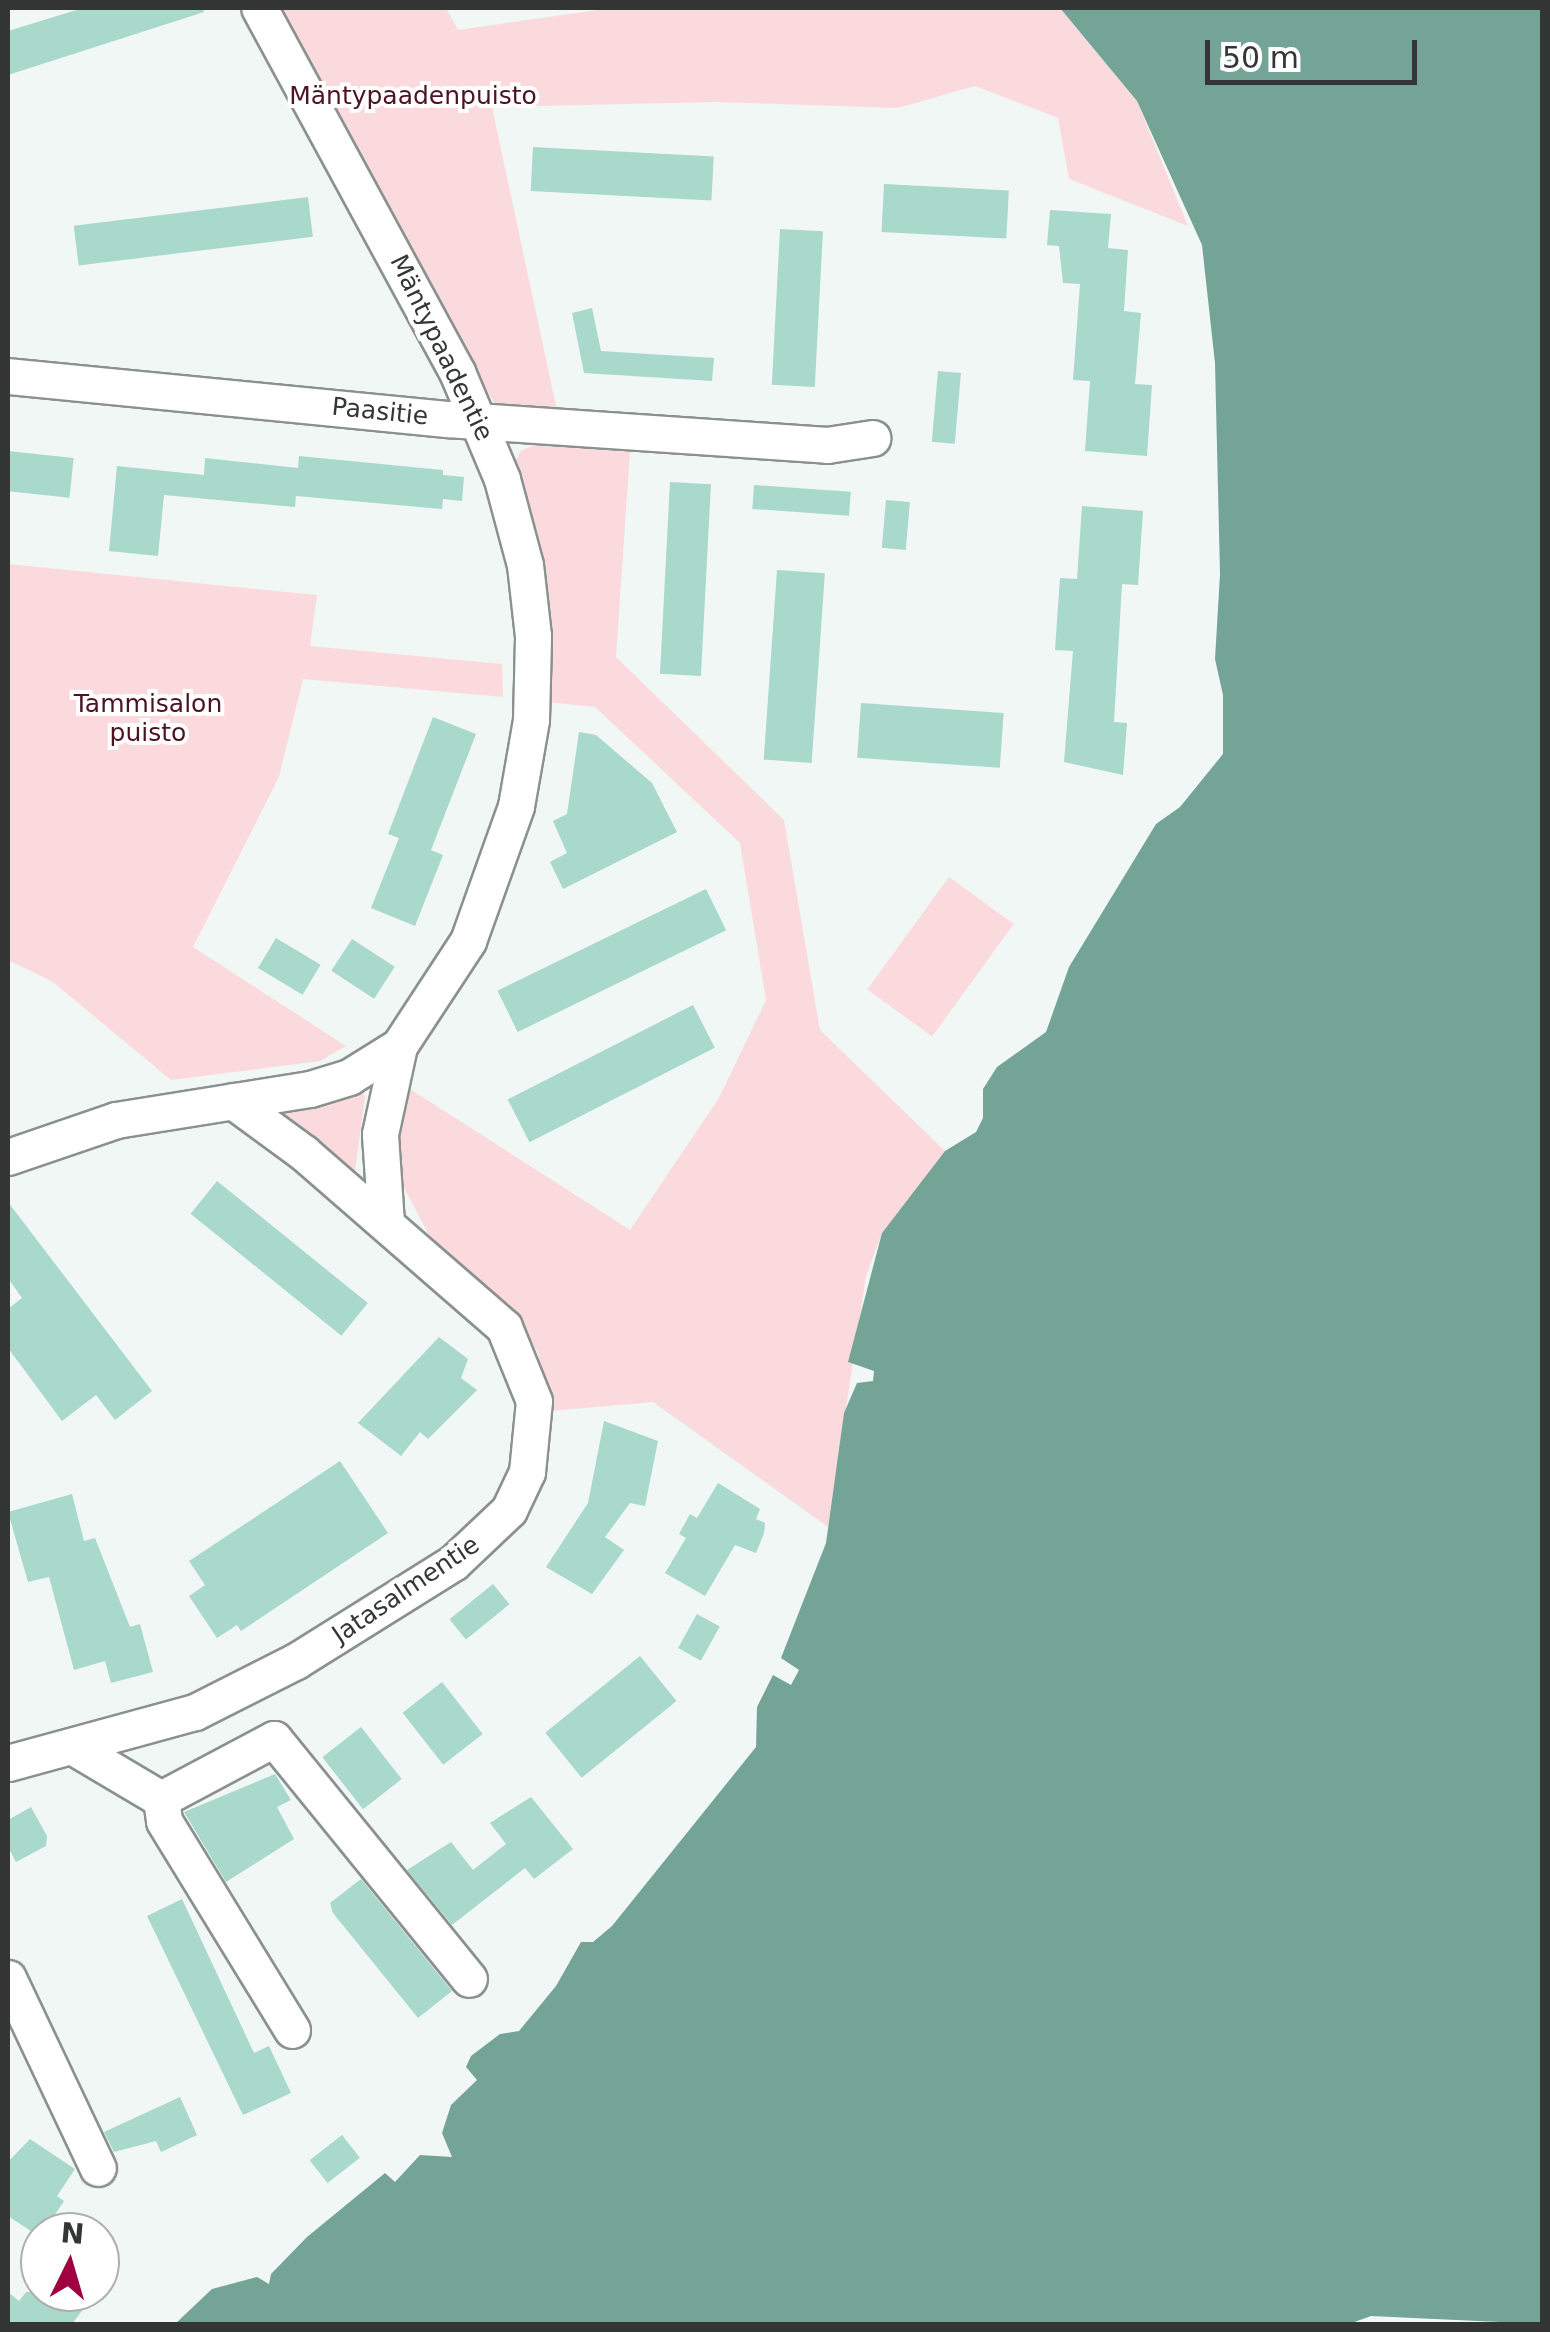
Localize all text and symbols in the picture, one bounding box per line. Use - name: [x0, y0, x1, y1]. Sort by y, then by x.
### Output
- scale bar: [1210, 20, 1422, 82]
- text: 50 m: [1222, 40, 1299, 75]
- park label: Mäntypaadenpuisto: [289, 81, 537, 111]
- street label: Mäntypaadentie: [383, 250, 499, 446]
- street label: Paasitie: [330, 392, 430, 432]
- park label: Tammisalon puisto: [74, 690, 222, 749]
- street label: Jatasalmentie: [327, 1530, 485, 1650]
- north arrow: [20, 2212, 120, 2312]
- text: N: [59, 2216, 86, 2251]

